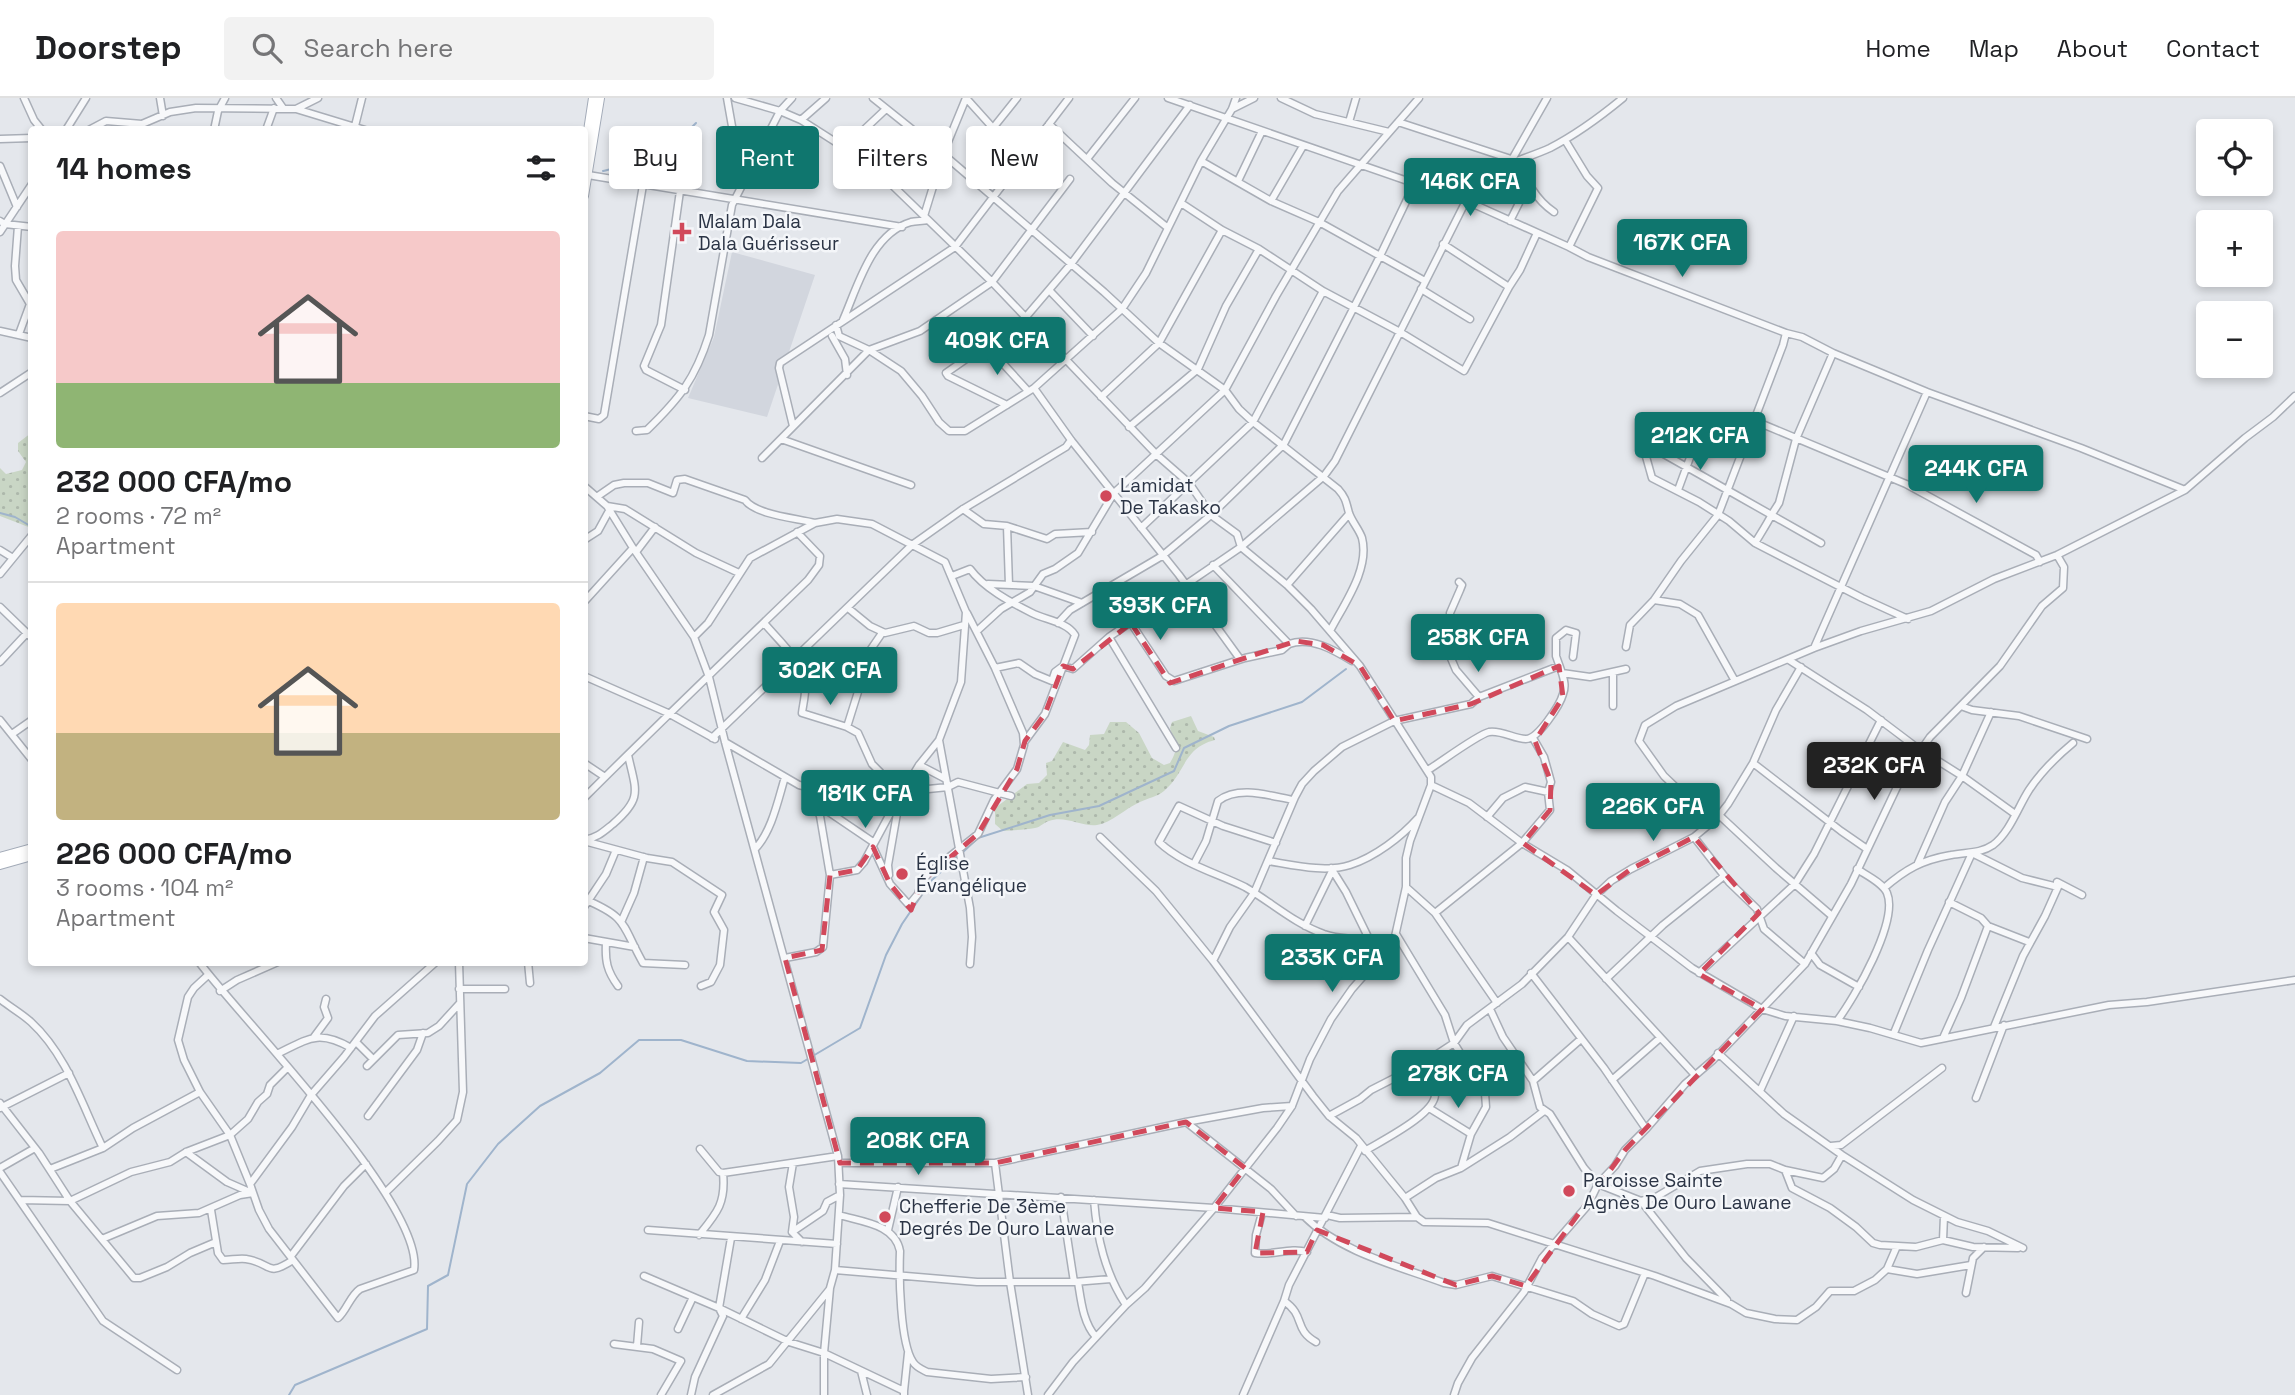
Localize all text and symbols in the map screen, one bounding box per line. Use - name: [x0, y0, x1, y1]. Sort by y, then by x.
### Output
- search box: [224, 17, 714, 80]
- text: Doorstep: [35, 27, 182, 69]
- icon: search: [248, 29, 286, 67]
- text: Search here: [304, 31, 453, 65]
- text: Home: [1865, 33, 1931, 64]
- text: Map: [1969, 33, 2019, 64]
- text: About: [2057, 33, 2128, 64]
- text: Contact: [2166, 33, 2260, 64]
- map controls: [2196, 119, 2273, 378]
- button: locate: [2196, 119, 2273, 196]
- chip: Buy: [609, 126, 702, 189]
- chip: Rent: [716, 126, 819, 189]
- chip: Filters: [833, 126, 952, 189]
- chip: New: [966, 126, 1063, 189]
- text: 14 homes: [56, 149, 192, 188]
- icon: filters: [522, 149, 560, 187]
- pin: 146K CFA: [1398, 158, 1542, 218]
- text: 146K CFA: [1420, 166, 1520, 196]
- place label: Malam Dala Dala Guérisseur: [698, 209, 839, 256]
- button: +: [2196, 210, 2273, 287]
- pin: 167K CFA: [1610, 220, 1754, 279]
- marker: Malam Dala Dala Guérisseur: [672, 222, 692, 242]
- text: 167K CFA: [1633, 227, 1731, 257]
- icon: home: [245, 276, 371, 402]
- button: −: [2196, 301, 2273, 378]
- pin: 409K CFA: [925, 317, 1069, 377]
- text: 409K CFA: [945, 325, 1049, 355]
- pin: 212K CFA: [1628, 412, 1772, 472]
- text: 212K CFA: [1651, 420, 1749, 450]
- pin: 244K CFA: [1904, 446, 2048, 505]
- text: 244K CFA: [1924, 453, 2028, 483]
- text: 232 000 CFA/mo: [56, 462, 292, 501]
- place label: Lamidat De Takasko: [1120, 473, 1221, 520]
- marker: Lamidat De Takasko: [1098, 488, 1114, 504]
- text: 2 rooms · 72 m²: [56, 501, 221, 531]
- text: Apartment: [56, 531, 176, 561]
- pin: 393K CFA: [1088, 582, 1232, 642]
- text: 393K CFA: [1108, 590, 1212, 620]
- pin: 258K CFA: [1406, 614, 1550, 674]
- text: 258K CFA: [1427, 622, 1529, 652]
- icon: home: [245, 648, 371, 774]
- pin: 302K CFA: [758, 648, 902, 707]
- text: 302K CFA: [778, 655, 882, 685]
- pin: 232K CFA: [1802, 742, 1946, 802]
- text: 232K CFA: [1823, 750, 1925, 780]
- pin: 181K CFA: [793, 770, 937, 830]
- text: 181K CFA: [817, 778, 913, 808]
- pin: 226K CFA: [1581, 784, 1725, 843]
- text: 226K CFA: [1602, 791, 1704, 821]
- text: 226 000 CFA/mo: [56, 834, 292, 873]
- place label: Église Évangélique: [916, 851, 1027, 898]
- marker: Église Évangélique: [894, 866, 910, 882]
- text: 3 rooms · 104 m²: [56, 873, 233, 903]
- text: Apartment: [56, 903, 176, 933]
- pin: 233K CFA: [1260, 934, 1404, 994]
- text: 233K CFA: [1281, 942, 1383, 972]
- pin: 278K CFA: [1386, 1051, 1530, 1110]
- text: 278K CFA: [1408, 1058, 1508, 1088]
- pin: 208K CFA: [846, 1118, 990, 1177]
- text: 208K CFA: [866, 1125, 970, 1155]
- place label: Paroisse Sainte Agnès De Ouro Lawane: [1583, 1168, 1791, 1215]
- marker: Paroisse Sainte Agnès De Ouro Lawane: [1561, 1183, 1577, 1199]
- place label: Chefferie De 3ème Degrés De Ouro Lawane: [899, 1194, 1115, 1241]
- marker: Chefferie De 3ème Degrés De Ouro Lawane: [877, 1209, 893, 1225]

